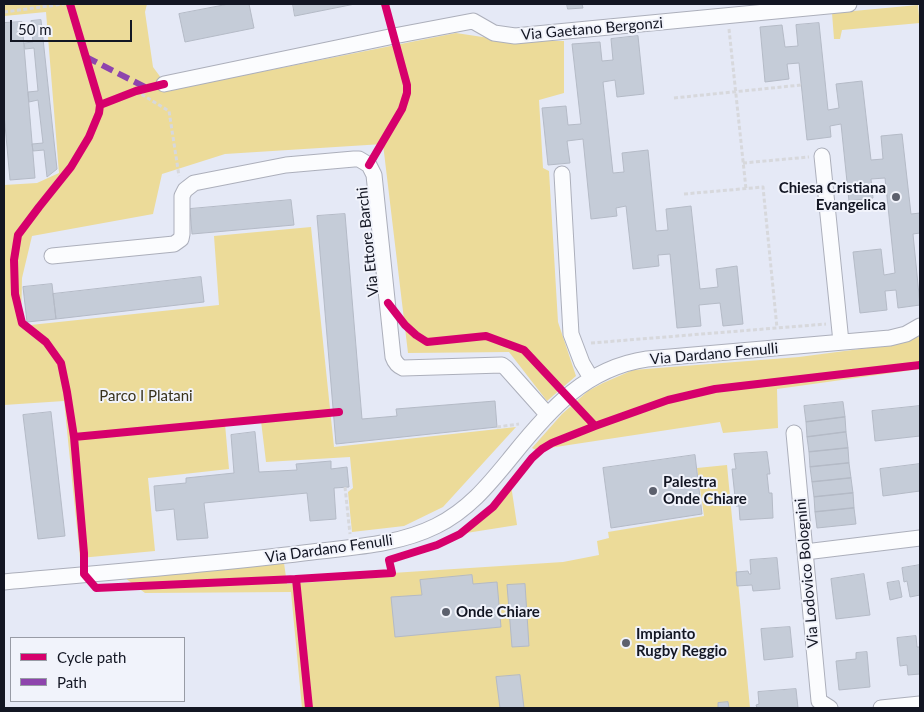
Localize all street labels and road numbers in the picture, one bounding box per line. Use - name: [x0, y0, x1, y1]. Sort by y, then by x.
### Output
- street label: Via Gaetano Bergonzi: [520, 14, 664, 44]
- street label: Via Ettore Barchi: [353, 186, 383, 298]
- street label: Via Dardano Fenulli: [649, 339, 779, 369]
- street label: Via Lodovico Bolognini: [791, 498, 823, 648]
- street label: Via Dardano Fenulli: [264, 531, 394, 567]

